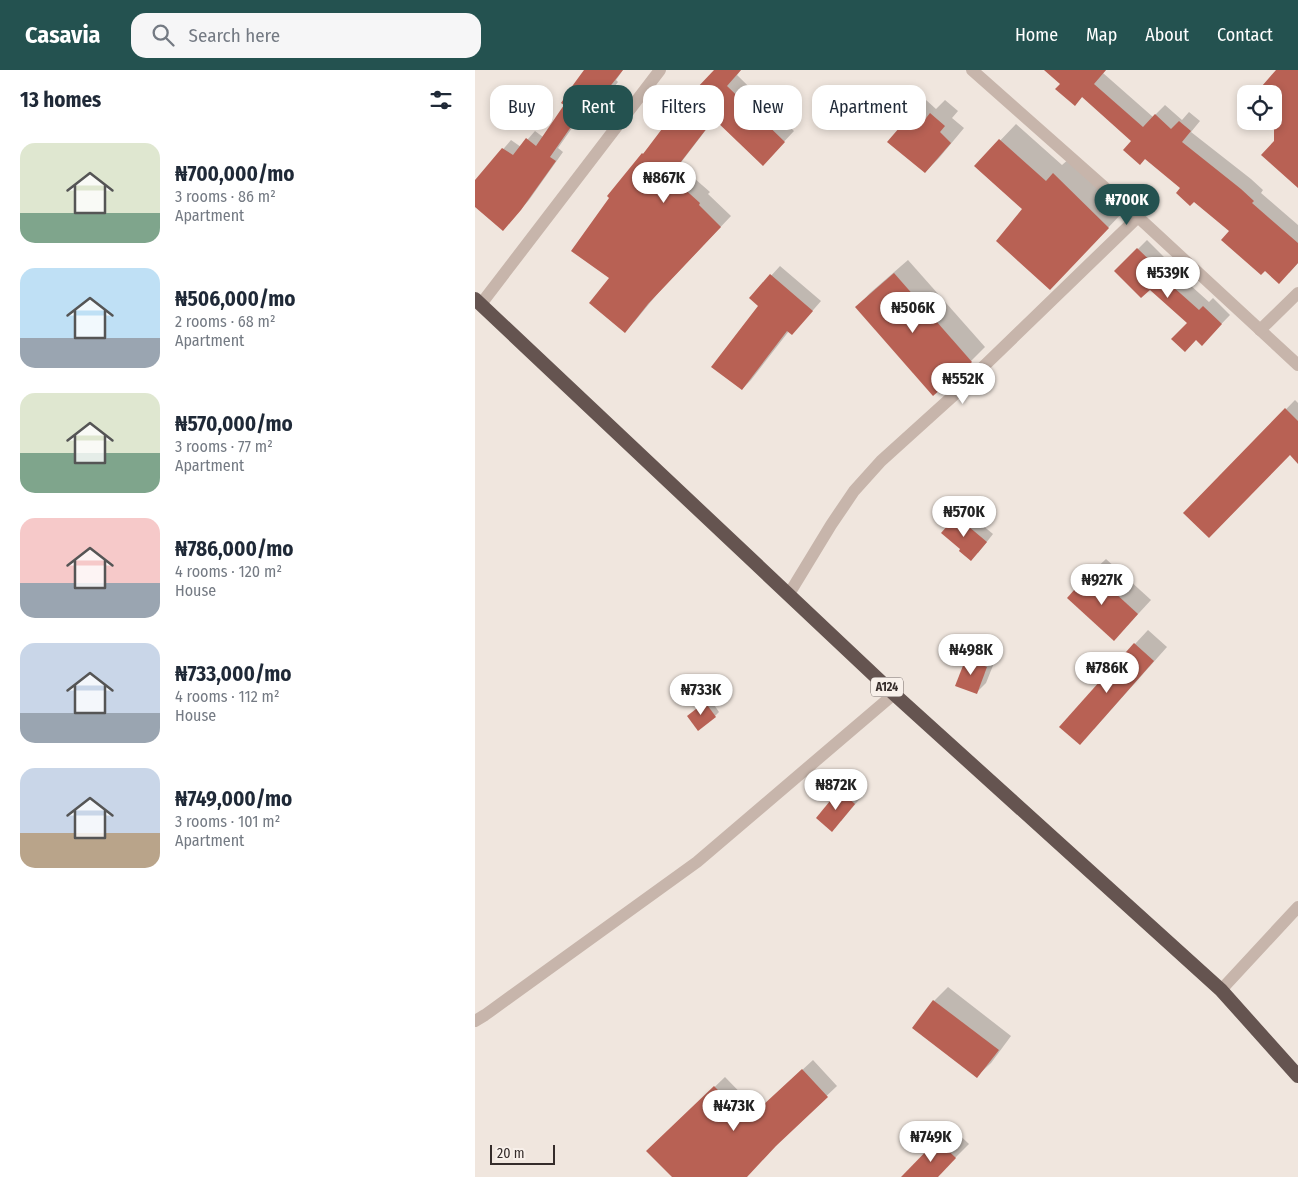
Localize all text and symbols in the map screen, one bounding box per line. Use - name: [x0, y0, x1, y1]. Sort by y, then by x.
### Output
- search box: [131, 13, 481, 58]
- text: Casavia: [25, 21, 101, 49]
- icon: search: [149, 21, 177, 49]
- text: Search here: [189, 24, 280, 47]
- text: Home: [1015, 24, 1058, 46]
- text: Map: [1086, 24, 1117, 46]
- text: About: [1145, 24, 1189, 46]
- text: Contact: [1217, 24, 1273, 46]
- chip: Buy: [490, 85, 553, 130]
- chip: Rent: [563, 85, 633, 130]
- chip: Filters: [643, 85, 724, 130]
- chip: New: [734, 85, 802, 130]
- chip: Apartment: [812, 85, 926, 130]
- map controls: [1237, 85, 1282, 130]
- button: locate: [1237, 85, 1282, 130]
- icon: filters: [427, 86, 455, 114]
- text: 13 homes: [20, 87, 101, 113]
- text: ₦700,000/mo: [175, 161, 294, 187]
- pin: ₦867K: [629, 162, 699, 204]
- icon: home: [60, 163, 120, 223]
- text: ₦867K: [643, 168, 685, 187]
- pin: ₦700K: [1092, 184, 1162, 226]
- text: 3 rooms · 86 m²: [175, 187, 276, 206]
- text: ₦700K: [1106, 190, 1148, 209]
- text: Apartment: [175, 206, 244, 225]
- pin: ₦539K: [1133, 256, 1203, 299]
- text: ₦539K: [1147, 263, 1189, 282]
- text: ₦506,000/mo: [175, 286, 295, 312]
- icon: home: [60, 288, 120, 348]
- pin: ₦506K: [878, 292, 948, 334]
- text: ₦506K: [891, 298, 935, 317]
- text: 2 rooms · 68 m²: [175, 312, 276, 331]
- text: Apartment: [175, 331, 244, 350]
- pin: ₦552K: [928, 362, 998, 405]
- text: ₦552K: [942, 369, 984, 388]
- text: ₦570,000/mo: [175, 411, 293, 437]
- icon: home: [60, 413, 120, 473]
- text: 3 rooms · 77 m²: [175, 437, 273, 456]
- text: Apartment: [175, 456, 244, 475]
- pin: ₦570K: [929, 496, 999, 538]
- text: ₦570K: [943, 502, 985, 521]
- text: ₦786,000/mo: [175, 536, 293, 562]
- icon: home: [60, 538, 120, 598]
- text: 4 rooms · 120 m²: [175, 562, 282, 581]
- pin: ₦927K: [1067, 564, 1137, 606]
- text: ₦927K: [1082, 570, 1122, 589]
- text: House: [175, 581, 216, 600]
- pin: ₦498K: [936, 634, 1006, 676]
- text: ₦498K: [949, 640, 993, 659]
- pin: ₦786K: [1072, 652, 1142, 694]
- text: ₦786K: [1086, 658, 1128, 677]
- text: ₦733,000/mo: [175, 661, 291, 687]
- icon: home: [60, 663, 120, 723]
- pin: ₦733K: [666, 674, 736, 716]
- road number: A124: [871, 678, 903, 696]
- text: ₦733K: [681, 680, 721, 699]
- text: 4 rooms · 112 m²: [175, 687, 280, 706]
- text: House: [175, 706, 216, 725]
- pin: ₦872K: [801, 768, 871, 811]
- text: ₦872K: [815, 775, 857, 794]
- text: ₦749,000/mo: [175, 786, 292, 812]
- icon: home: [60, 788, 120, 848]
- text: 3 rooms · 101 m²: [175, 812, 280, 831]
- text: Apartment: [175, 831, 244, 850]
- pin: ₦473K: [699, 1090, 769, 1132]
- text: ₦473K: [714, 1096, 754, 1115]
- pin: ₦749K: [896, 1120, 966, 1163]
- text: ₦749K: [910, 1127, 952, 1146]
- scale bar: [490, 1142, 555, 1165]
- text: 20 m: [497, 1145, 525, 1162]

